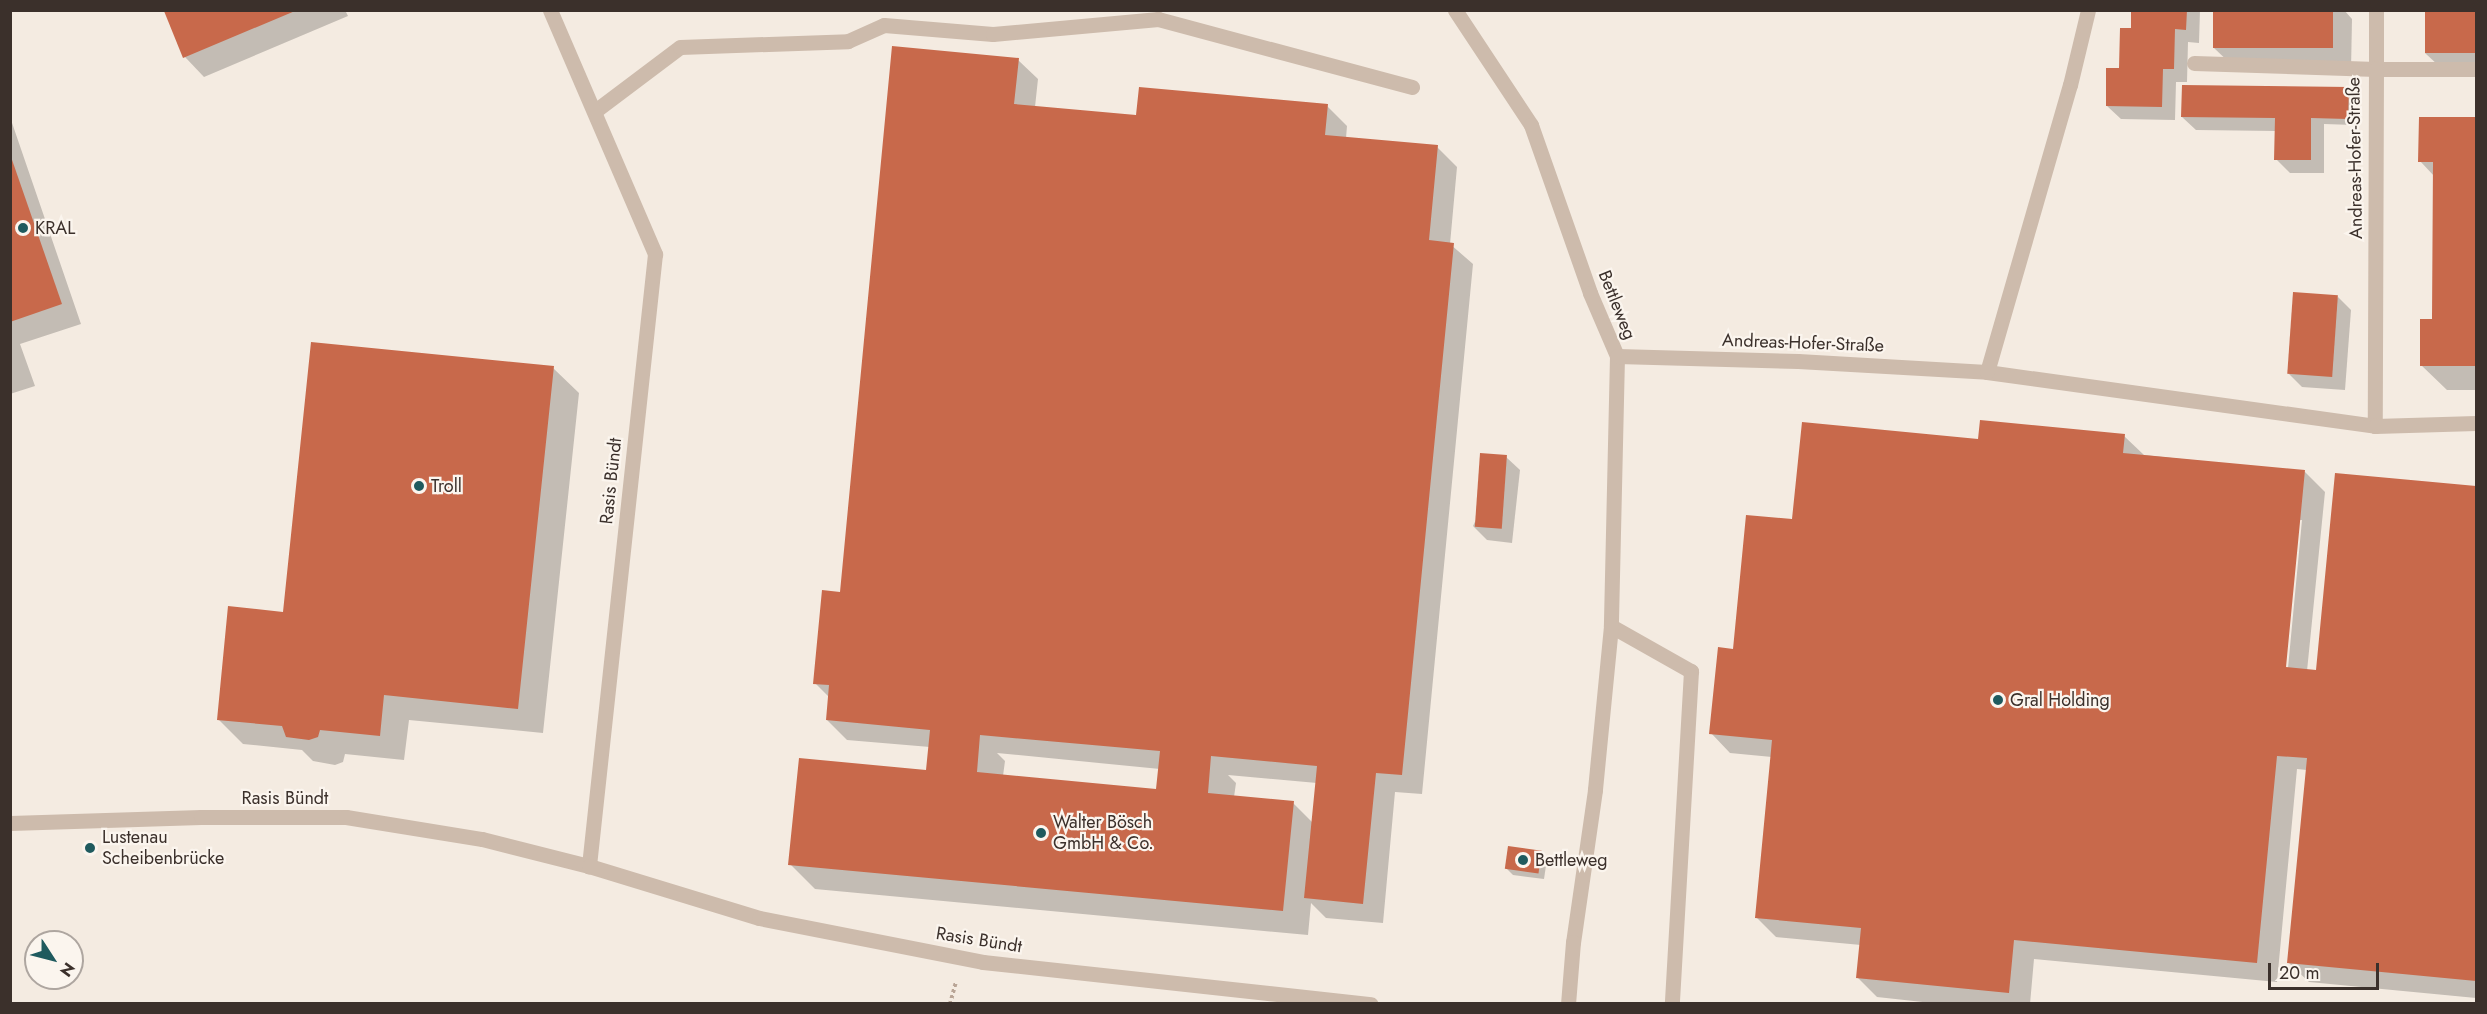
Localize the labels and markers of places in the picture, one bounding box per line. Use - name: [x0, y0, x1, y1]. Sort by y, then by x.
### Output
- place label: KRAL: [35, 217, 75, 239]
- marker: KRAL: [16, 221, 30, 235]
- place label: Troll: [431, 475, 462, 497]
- marker: Troll: [412, 479, 426, 493]
- place label: Gral Holding: [2010, 689, 2110, 711]
- marker: Gral Holding: [1991, 693, 2005, 707]
- place label: Walter Bösch GmbH & Co.: [1053, 812, 1154, 854]
- marker: Walter Bösch GmbH & Co.: [1034, 826, 1048, 840]
- place label: Lustenau Scheibenbrücke: [102, 827, 224, 870]
- marker: Lustenau Scheibenbrücke: [83, 841, 97, 855]
- place label: Bettleweg: [1535, 849, 1608, 871]
- marker: Bettleweg: [1516, 853, 1530, 867]

